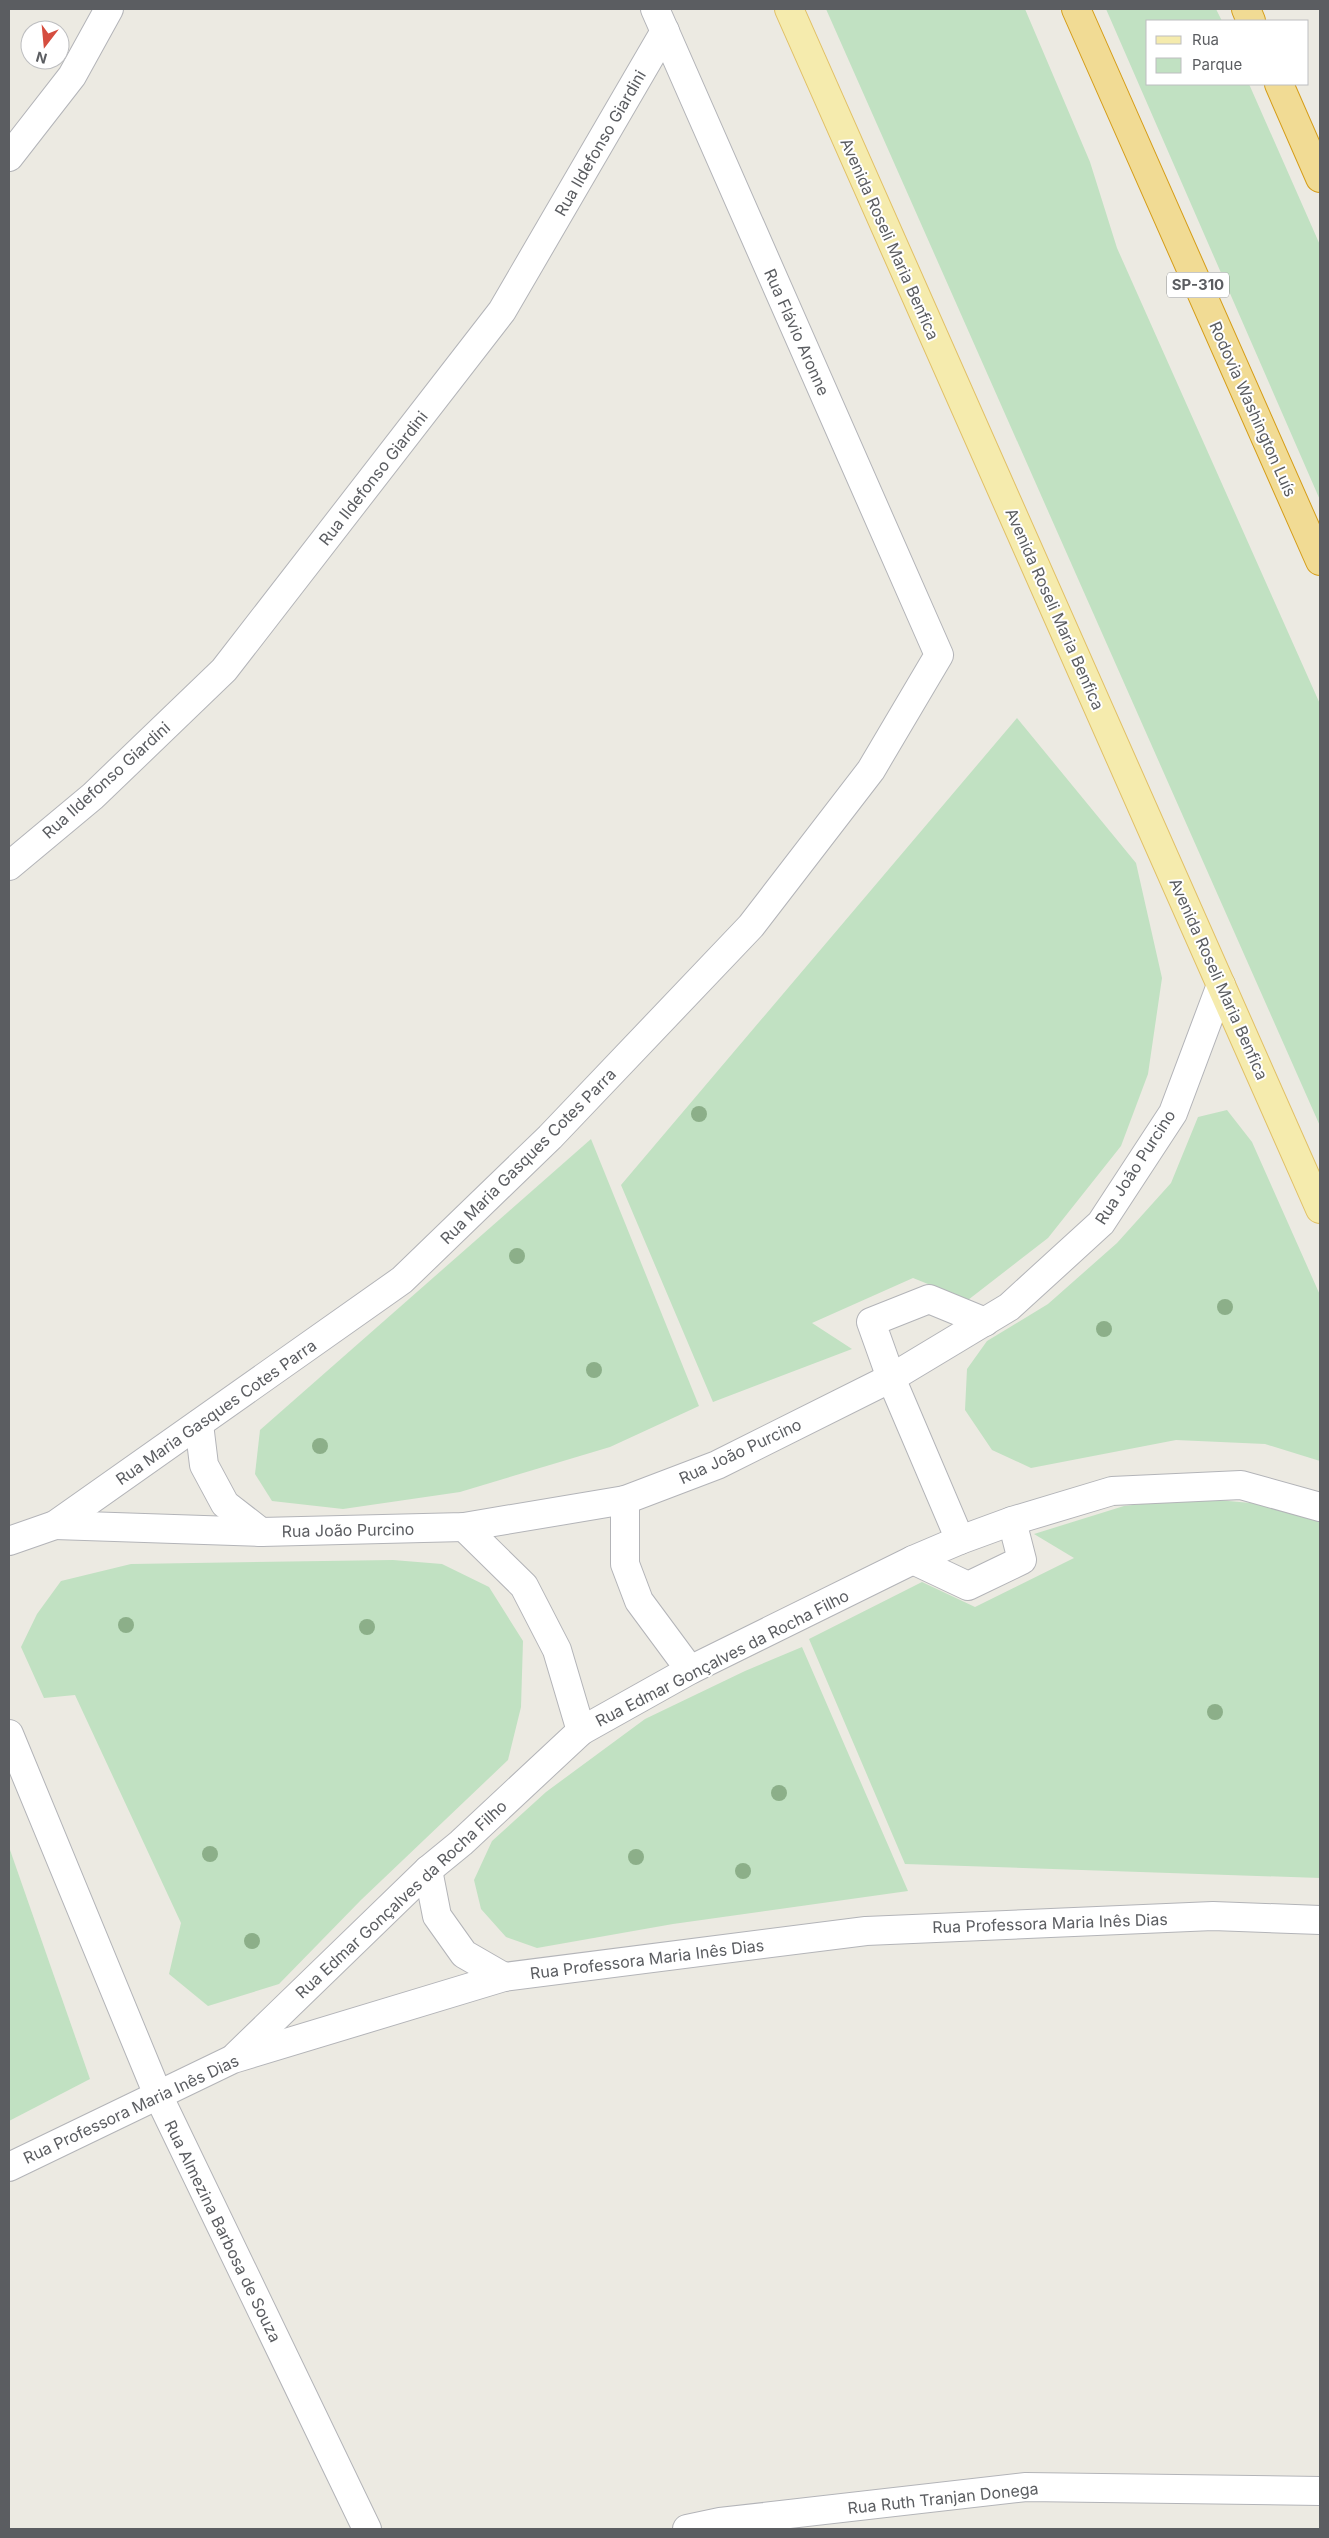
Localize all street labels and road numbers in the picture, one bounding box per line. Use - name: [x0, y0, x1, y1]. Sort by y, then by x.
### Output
- street label: Rua Ildefonso Giardini: [550, 66, 650, 220]
- street label: Avenida Roseli Maria Benfica: [836, 135, 944, 343]
- street label: Rua Flávio Aronne: [760, 265, 834, 399]
- road number: SP-310: [1167, 272, 1229, 298]
- street label: Rodovia Washington Luís: [1205, 318, 1301, 500]
- street label: Rua Ildefonso Giardini: [314, 407, 432, 549]
- street label: Avenida Roseli Maria Benfica: [1001, 505, 1109, 713]
- street label: Rua Ildefonso Giardini: [38, 717, 174, 843]
- street label: Avenida Roseli Maria Benfica: [1165, 875, 1273, 1083]
- street label: Rua Maria Gasques Cotes Parra: [436, 1064, 620, 1248]
- street label: Rua João Purcino: [1090, 1106, 1180, 1228]
- street label: Rua Maria Gasques Cotes Parra: [112, 1335, 320, 1489]
- street label: Rua João Purcino: [676, 1414, 804, 1488]
- street label: Rua João Purcino: [281, 1519, 415, 1541]
- street label: Rua Edmar Gonçalves da Rocha Filho: [592, 1585, 852, 1731]
- street label: Rua Edmar Gonçalves da Rocha Filho: [291, 1796, 511, 2002]
- street label: Rua Professora Maria Inês Dias: [932, 1909, 1168, 1937]
- street label: Rua Professora Maria Inês Dias: [529, 1935, 765, 1983]
- street label: Rua Professora Maria Inês Dias: [20, 2050, 242, 2168]
- street label: Rua Almezina Barbosa de Souza: [160, 2117, 286, 2345]
- street label: Rua Ruth Tranjan Donega: [847, 2478, 1039, 2518]

